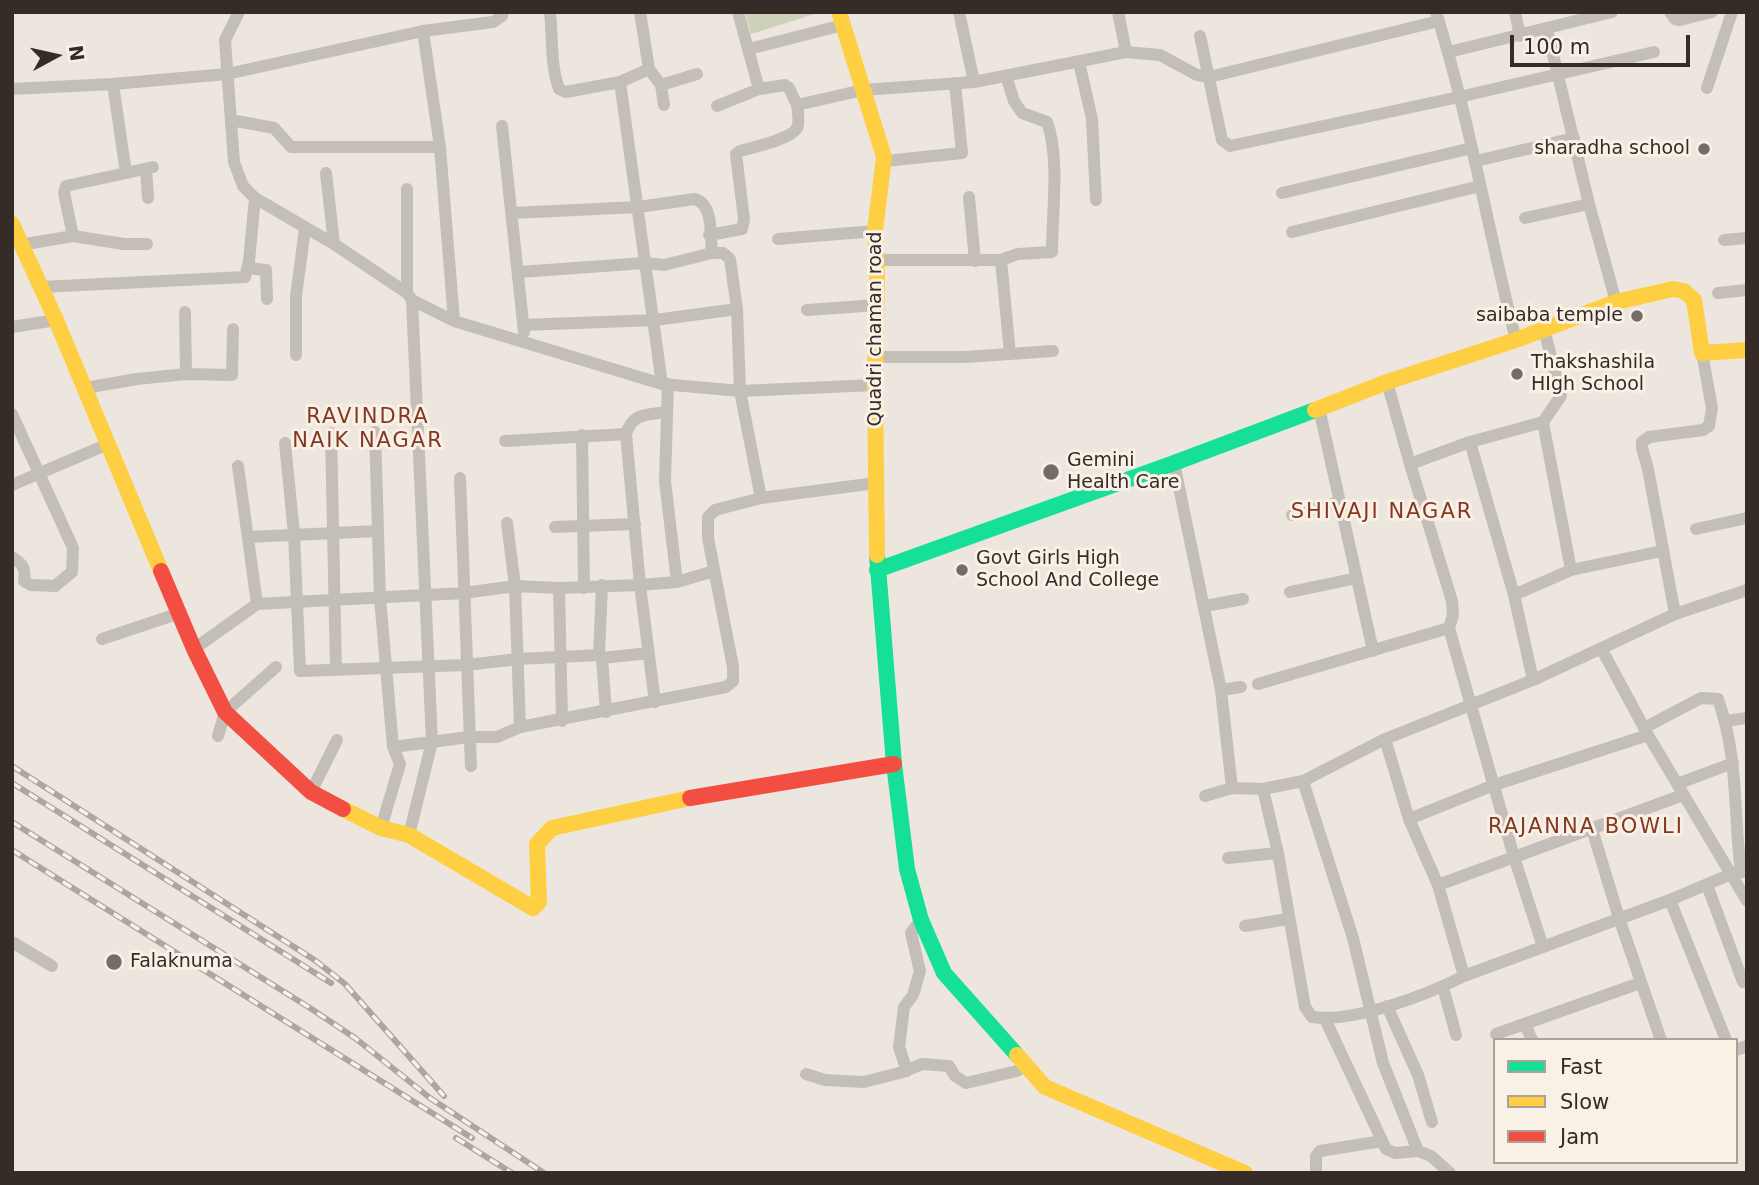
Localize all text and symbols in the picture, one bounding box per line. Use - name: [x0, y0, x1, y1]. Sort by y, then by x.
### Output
- north arrow: [21, 21, 91, 91]
- scale bar: [1514, 21, 1694, 65]
- text: 100 m: [1523, 35, 1590, 59]
- text: N: [65, 44, 89, 62]
- place label: sharadha school: [1534, 138, 1690, 160]
- marker: sharadha school: [1696, 141, 1712, 157]
- street label: Quadri chaman road: [865, 232, 887, 426]
- place label: saibaba temple: [1476, 305, 1623, 327]
- marker: saibaba temple: [1629, 308, 1645, 324]
- place label: Thakshashila HIgh School: [1531, 352, 1655, 396]
- marker: Thakshashila HIgh School: [1509, 366, 1525, 382]
- district label: RAVINDRA NAIK NAGAR: [293, 405, 443, 455]
- place label: Gemini Health Care: [1067, 450, 1179, 494]
- marker: Gemini Health Care: [1041, 462, 1061, 482]
- district label: SHIVAJI NAGAR: [1292, 500, 1472, 526]
- place label: Govt Girls High School And College: [976, 548, 1159, 592]
- marker: Govt Girls High School And College: [954, 562, 970, 578]
- district label: RAJANNA BOWLI: [1490, 815, 1682, 841]
- place label: Falaknuma: [130, 951, 233, 973]
- marker: Falaknuma: [104, 952, 124, 972]
- legend: [1493, 1038, 1738, 1164]
- text: Fast: [1560, 1055, 1602, 1079]
- text: Slow: [1560, 1090, 1609, 1114]
- text: Jam: [1560, 1125, 1600, 1149]

